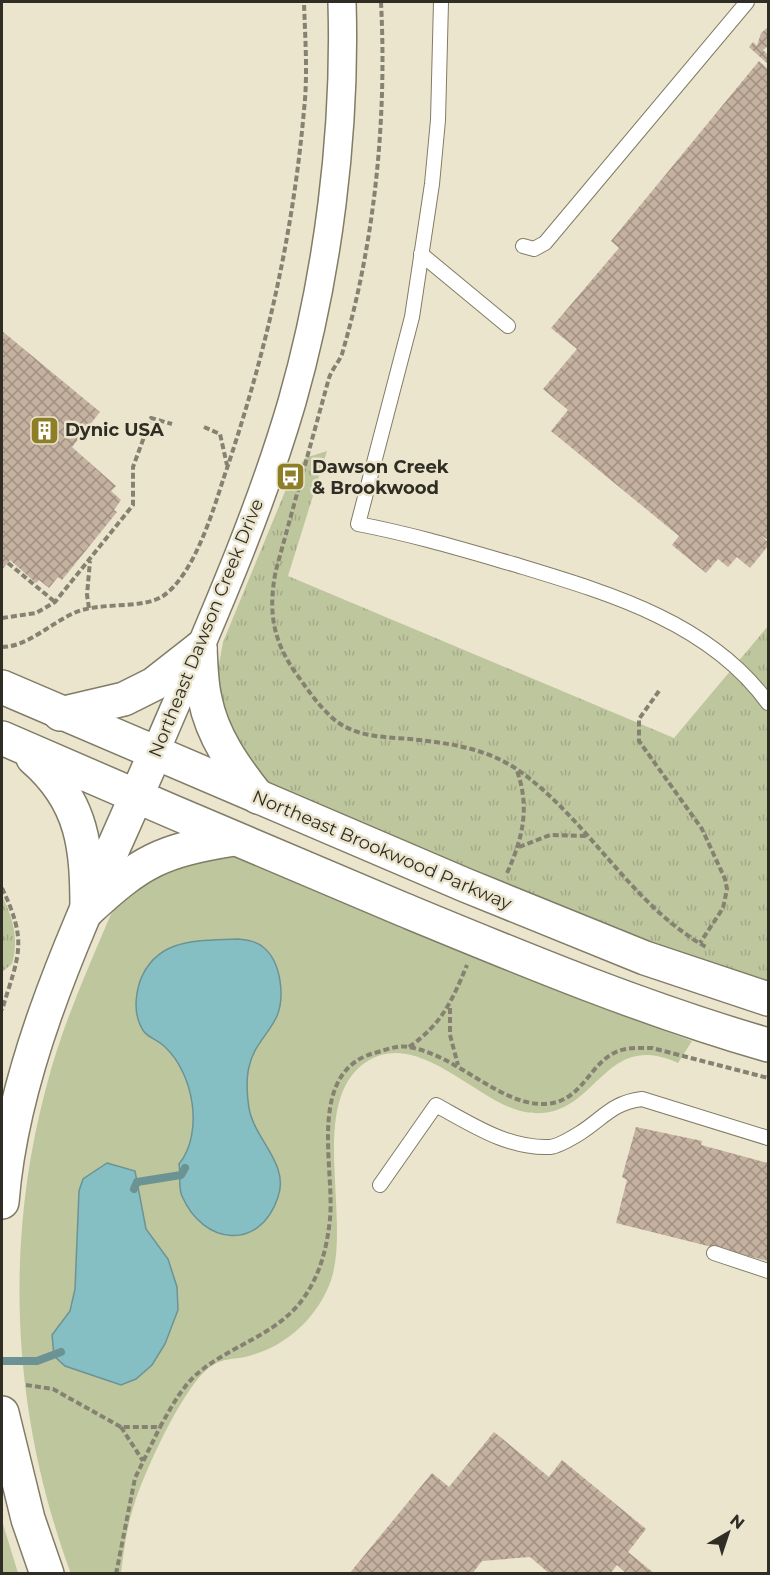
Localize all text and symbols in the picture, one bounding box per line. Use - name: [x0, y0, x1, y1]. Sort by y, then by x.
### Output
- building icon: Dynic USA: [28, 414, 60, 446]
- place label: Dynic USA: [65, 419, 164, 441]
- place label: Dawson Creek & Brookwood: [312, 456, 449, 499]
- bus stop icon: Dawson Creek & Brookwood: [275, 461, 307, 493]
- street label: Northeast Dawson Creek Drive: [144, 495, 268, 761]
- street label: Northeast Brookwood Parkway: [249, 785, 515, 915]
- north arrow: [698, 1503, 758, 1563]
- text: N: [726, 1510, 748, 1533]

